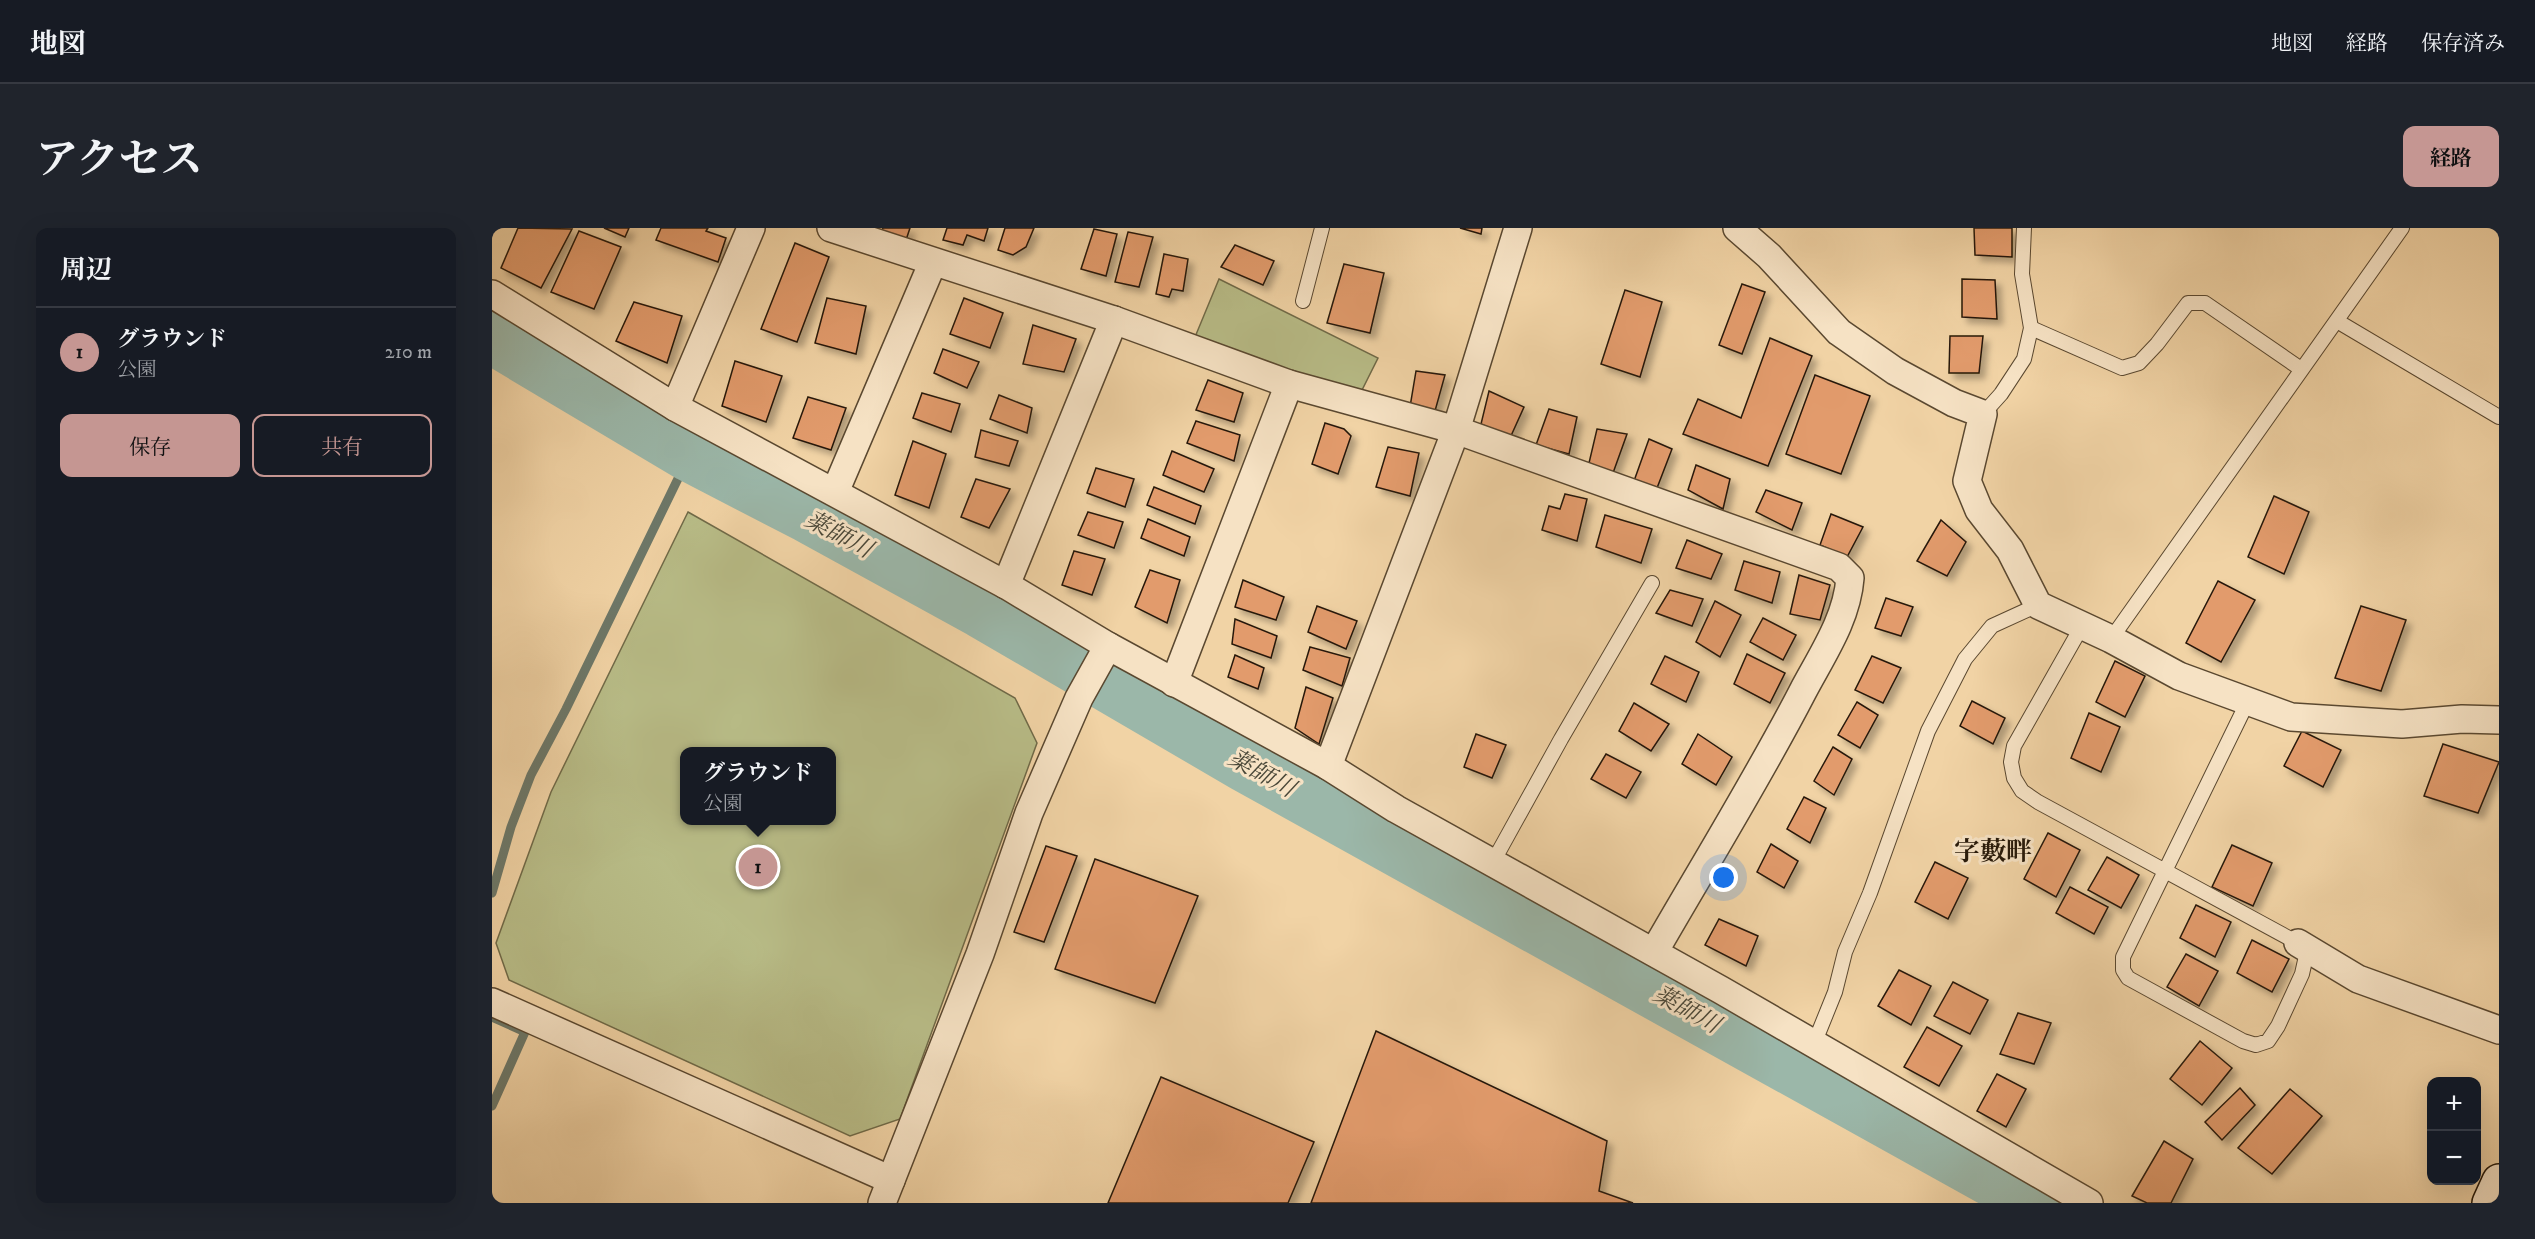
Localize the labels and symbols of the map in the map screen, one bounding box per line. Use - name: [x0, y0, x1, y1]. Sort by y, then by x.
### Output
- water label: 薬師川: [800, 505, 880, 566]
- water label: 薬師川: [1223, 743, 1303, 806]
- district label: 字藪畔: [1954, 836, 2032, 869]
- pin: 1: [738, 844, 778, 890]
- your location: [1709, 863, 1738, 892]
- water label: 薬師川: [1648, 979, 1728, 1042]

